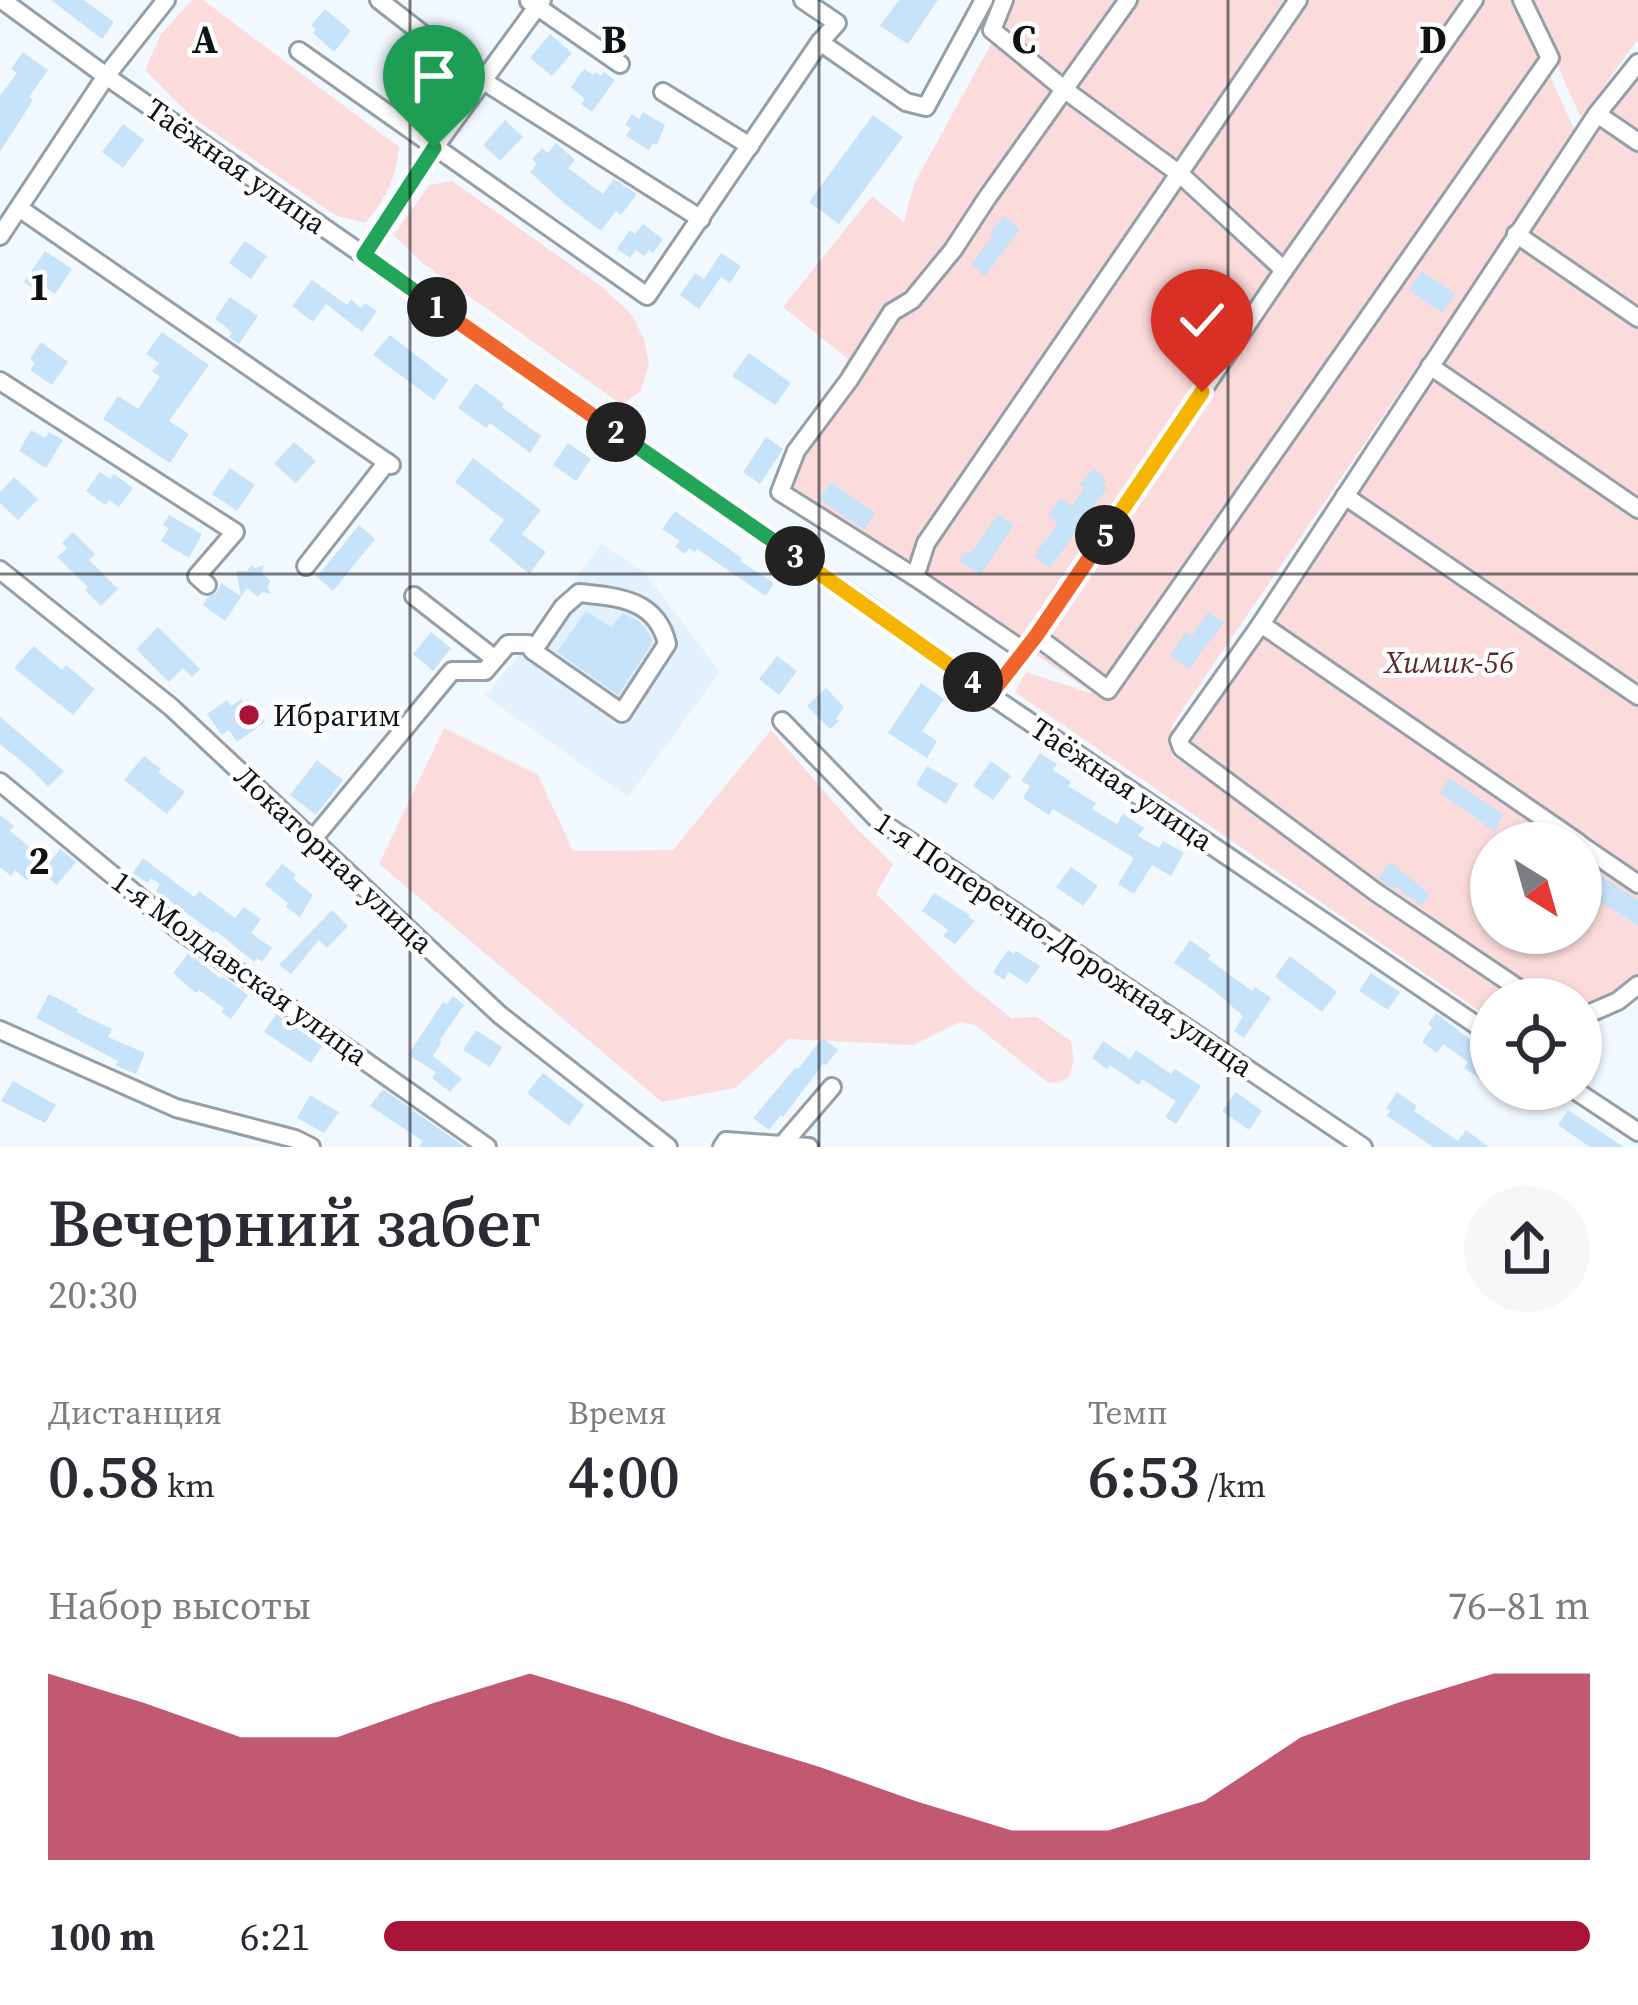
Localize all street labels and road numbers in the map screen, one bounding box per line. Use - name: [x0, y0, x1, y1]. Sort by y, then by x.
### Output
- street label: Таёжная улица: [137, 88, 335, 244]
- street label: Таёжная улица: [1023, 708, 1222, 861]
- street label: Локаторная улица: [225, 756, 443, 963]
- street label: 1-я Поперечно-Дорожная улица: [867, 802, 1262, 1087]
- street label: 1-я Молдавская улица: [103, 861, 377, 1075]

